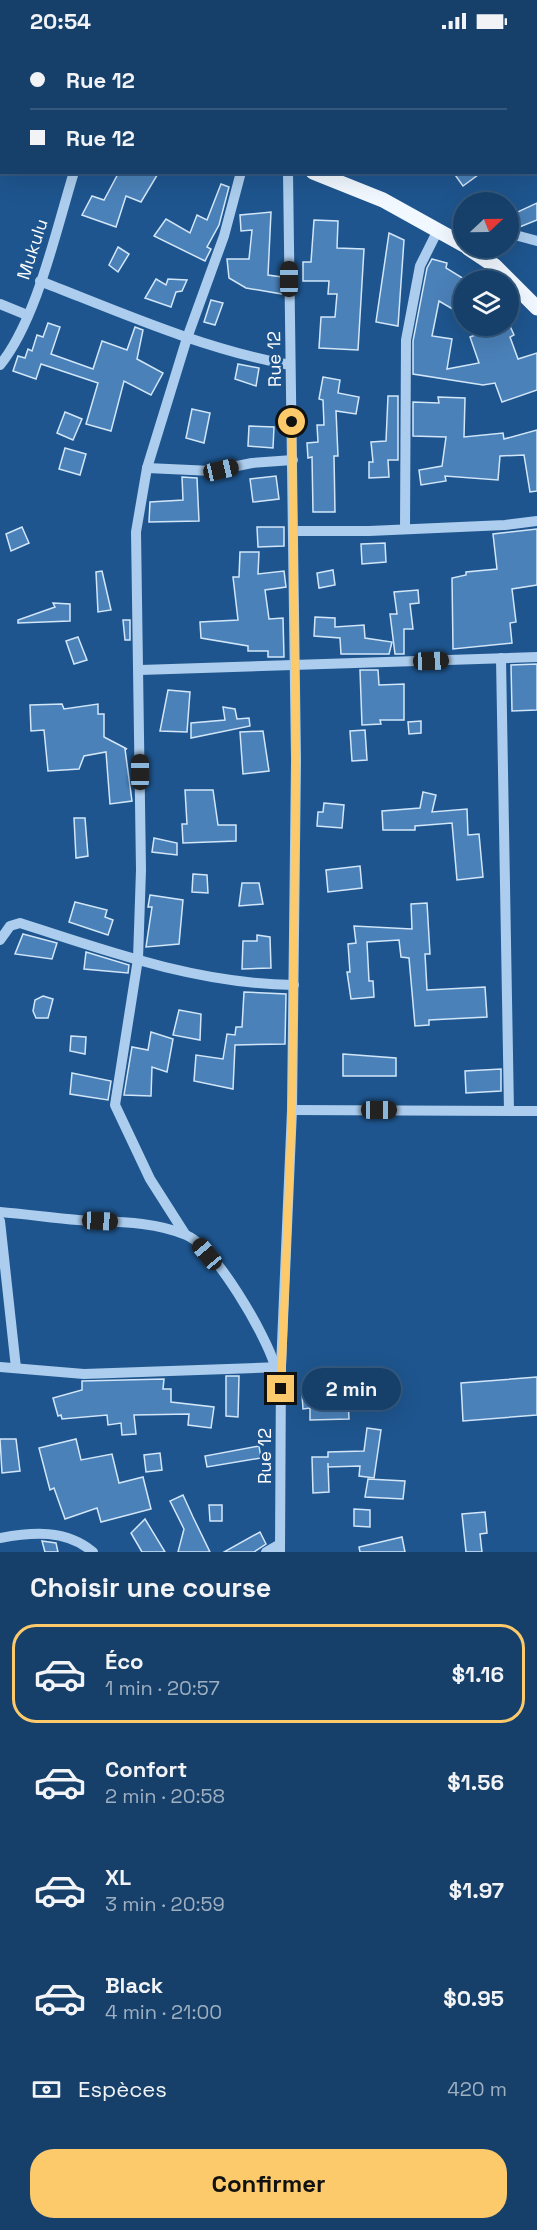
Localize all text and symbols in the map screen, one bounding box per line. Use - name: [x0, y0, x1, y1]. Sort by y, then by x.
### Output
- text: 20:54: [30, 7, 91, 35]
- text: Rue 12: [66, 66, 135, 94]
- text: Rue 12: [66, 124, 135, 152]
- north arrow: [453, 192, 519, 258]
- map controls: [453, 192, 519, 336]
- street label: Mukulu: [11, 216, 53, 282]
- car: [280, 261, 298, 297]
- button: layers: [453, 270, 519, 336]
- street label: Rue 12: [262, 331, 286, 387]
- route start: [278, 408, 305, 435]
- car: [201, 457, 241, 483]
- car: [413, 651, 449, 671]
- car: [131, 754, 149, 790]
- car: [361, 1101, 397, 1119]
- car: [82, 1211, 118, 1231]
- car: [189, 1234, 225, 1274]
- callout: 2 min: [302, 1368, 401, 1410]
- route end: [267, 1375, 294, 1402]
- text: 2 min: [326, 1376, 377, 1402]
- street label: Rue 12: [253, 1428, 276, 1484]
- text: Choisir une course: [30, 1570, 271, 1605]
- icon: car: [33, 1647, 87, 1701]
- text: Éco: [105, 1647, 144, 1675]
- text: $1.16: [452, 1660, 504, 1688]
- text: 1 min · 20:57: [105, 1675, 220, 1701]
- icon: car: [33, 1755, 87, 1809]
- text: Confort: [105, 1755, 187, 1783]
- text: $1.56: [447, 1768, 504, 1796]
- text: 2 min · 20:58: [105, 1783, 225, 1809]
- icon: car: [33, 1863, 87, 1917]
- text: XL: [105, 1863, 131, 1891]
- text: $1.97: [449, 1876, 504, 1904]
- text: 3 min · 20:59: [105, 1891, 225, 1917]
- icon: car: [33, 1971, 87, 2025]
- text: Black: [105, 1971, 163, 1999]
- text: $0.95: [443, 1984, 504, 2012]
- text: 4 min · 21:00: [105, 1999, 222, 2025]
- icon: cash: [30, 2073, 63, 2106]
- text: Espèces: [78, 2075, 167, 2103]
- text: 420 m: [447, 2076, 507, 2102]
- button: Confirmer: [30, 2149, 507, 2218]

